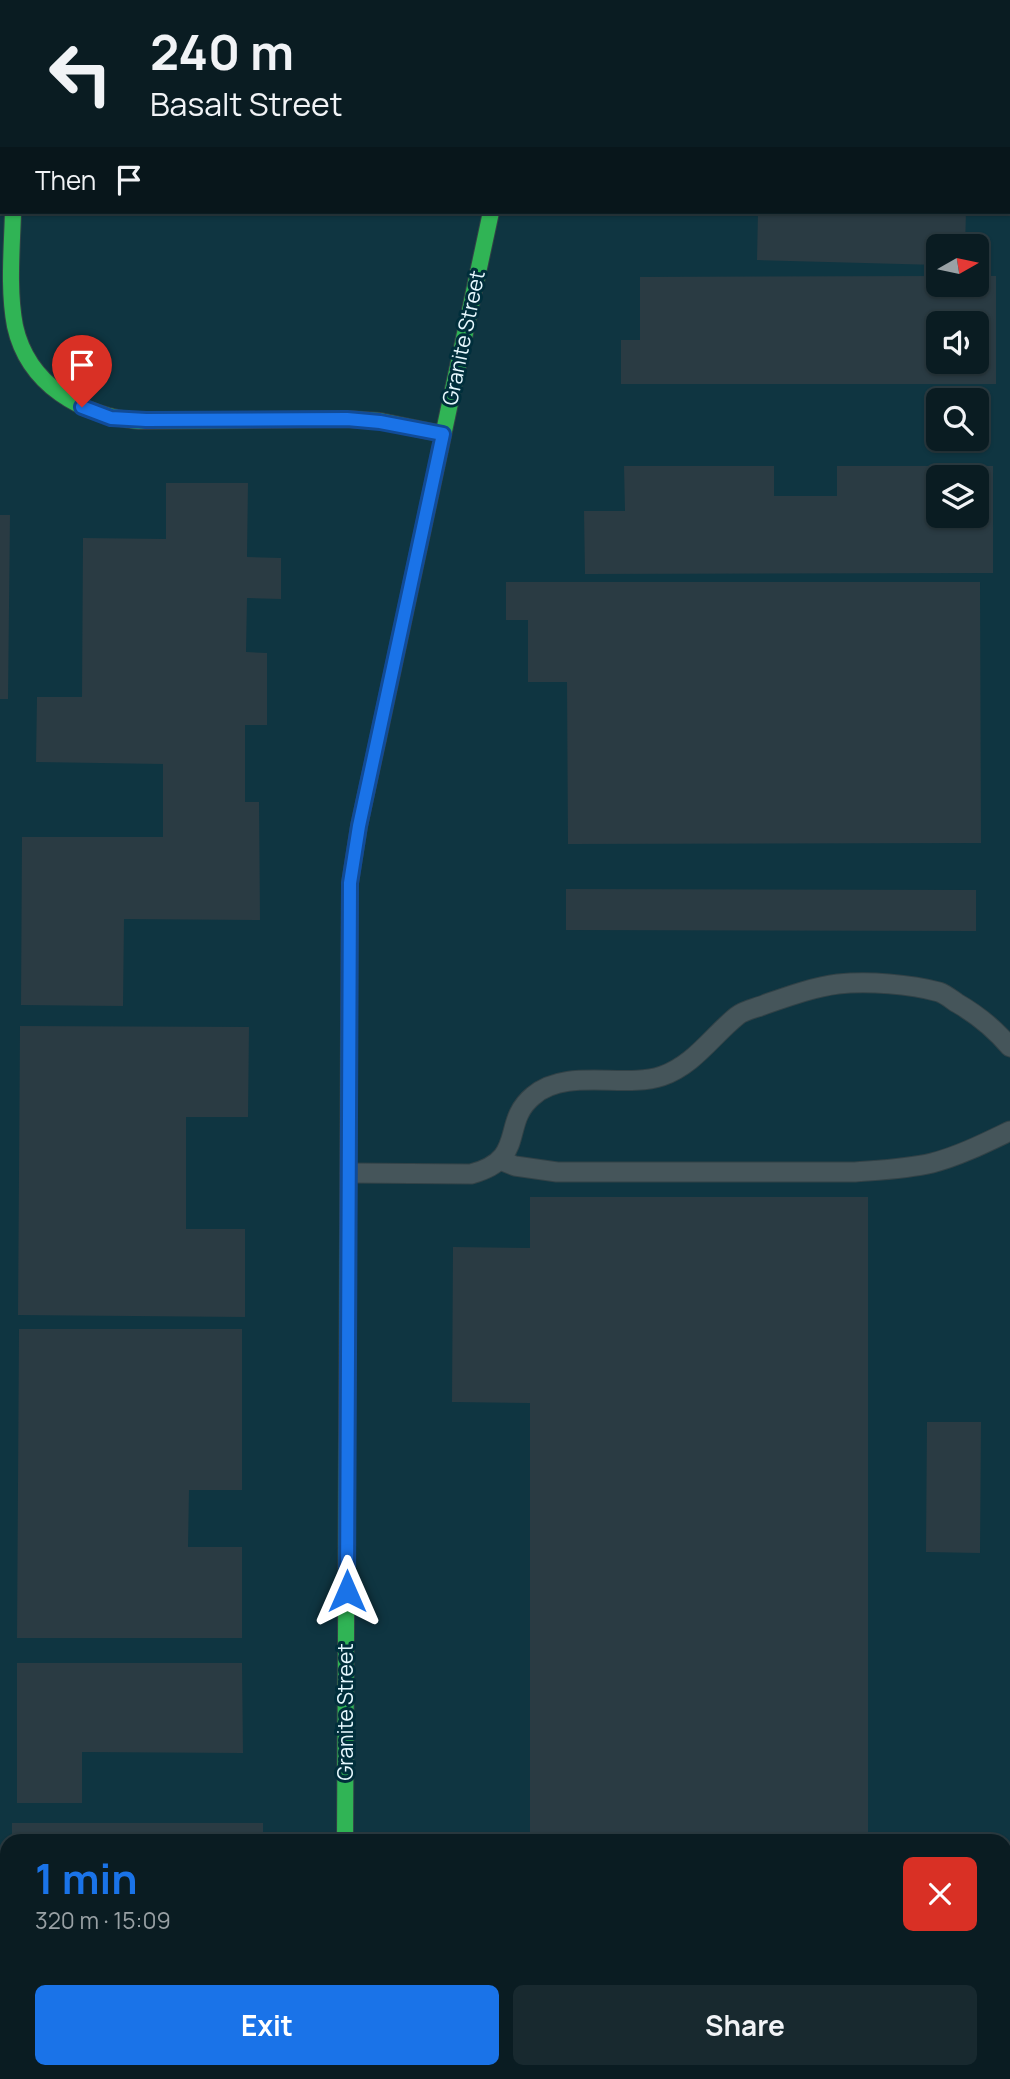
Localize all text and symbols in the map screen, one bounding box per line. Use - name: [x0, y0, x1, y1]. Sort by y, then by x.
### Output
- text: 240 m: [150, 18, 294, 85]
- icon: left: [35, 28, 126, 119]
- text: Basalt Street: [150, 82, 343, 126]
- icon: arrive: [110, 161, 148, 199]
- text: Then: [35, 162, 96, 198]
- north arrow: [926, 234, 989, 298]
- map controls: [926, 234, 989, 528]
- street label: Granite Street: [435, 268, 491, 408]
- button: sound: [926, 311, 989, 374]
- pin: [52, 335, 112, 407]
- icon: arrive: [63, 346, 101, 384]
- button: search: [926, 388, 989, 451]
- button: layers: [926, 465, 989, 528]
- position arrow: [310, 1554, 384, 1628]
- street label: Granite Street: [331, 1643, 359, 1781]
- text: 1 min: [35, 1849, 138, 1907]
- button: close: [903, 1857, 977, 1931]
- text: 320 m · 15:09: [35, 1904, 171, 1936]
- button: Exit: [35, 1985, 499, 2065]
- button: Share: [513, 1985, 977, 2065]

